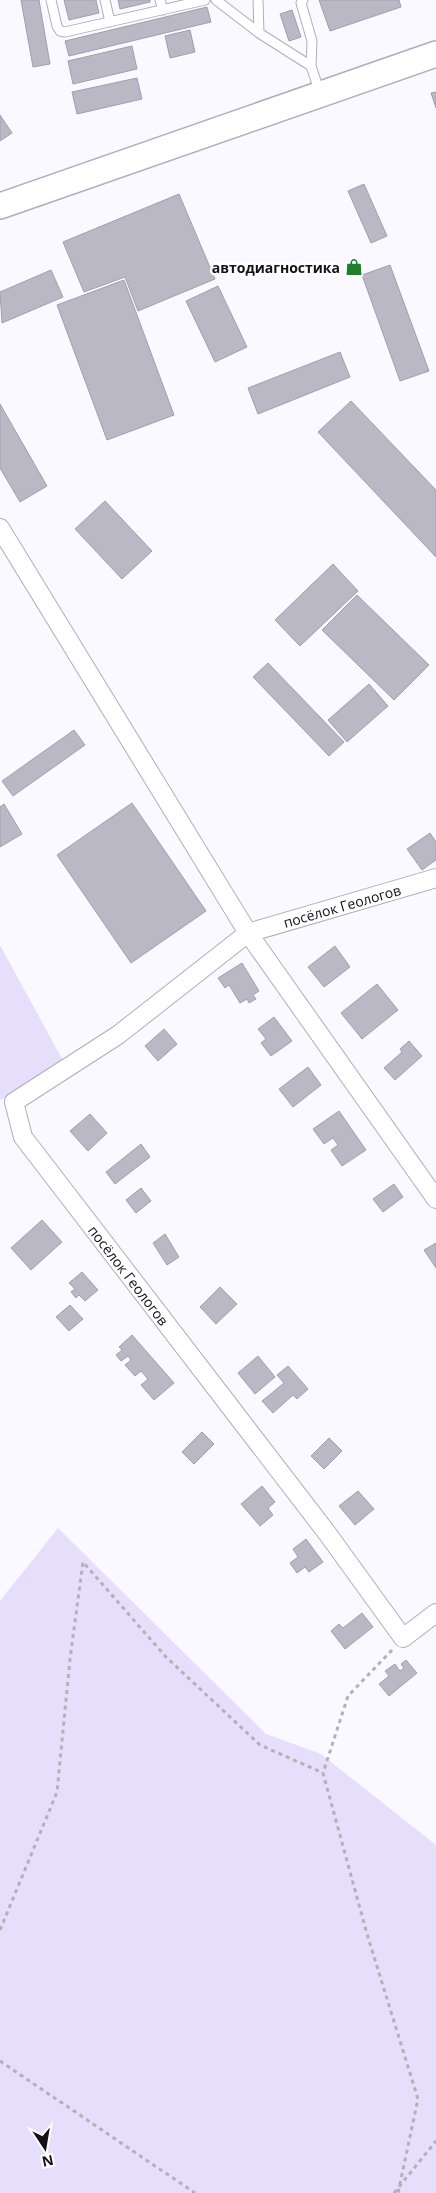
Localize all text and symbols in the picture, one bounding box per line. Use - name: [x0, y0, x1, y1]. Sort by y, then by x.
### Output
- shop icon: автодиагностика: [344, 257, 364, 277]
- place label: автодиагностика: [212, 258, 340, 277]
- street label: посёлок Геологов: [281, 880, 403, 932]
- street label: посёлок Геологов: [84, 1221, 174, 1329]
- north arrow: [20, 2123, 70, 2173]
- text: N: [40, 2151, 55, 2172]

